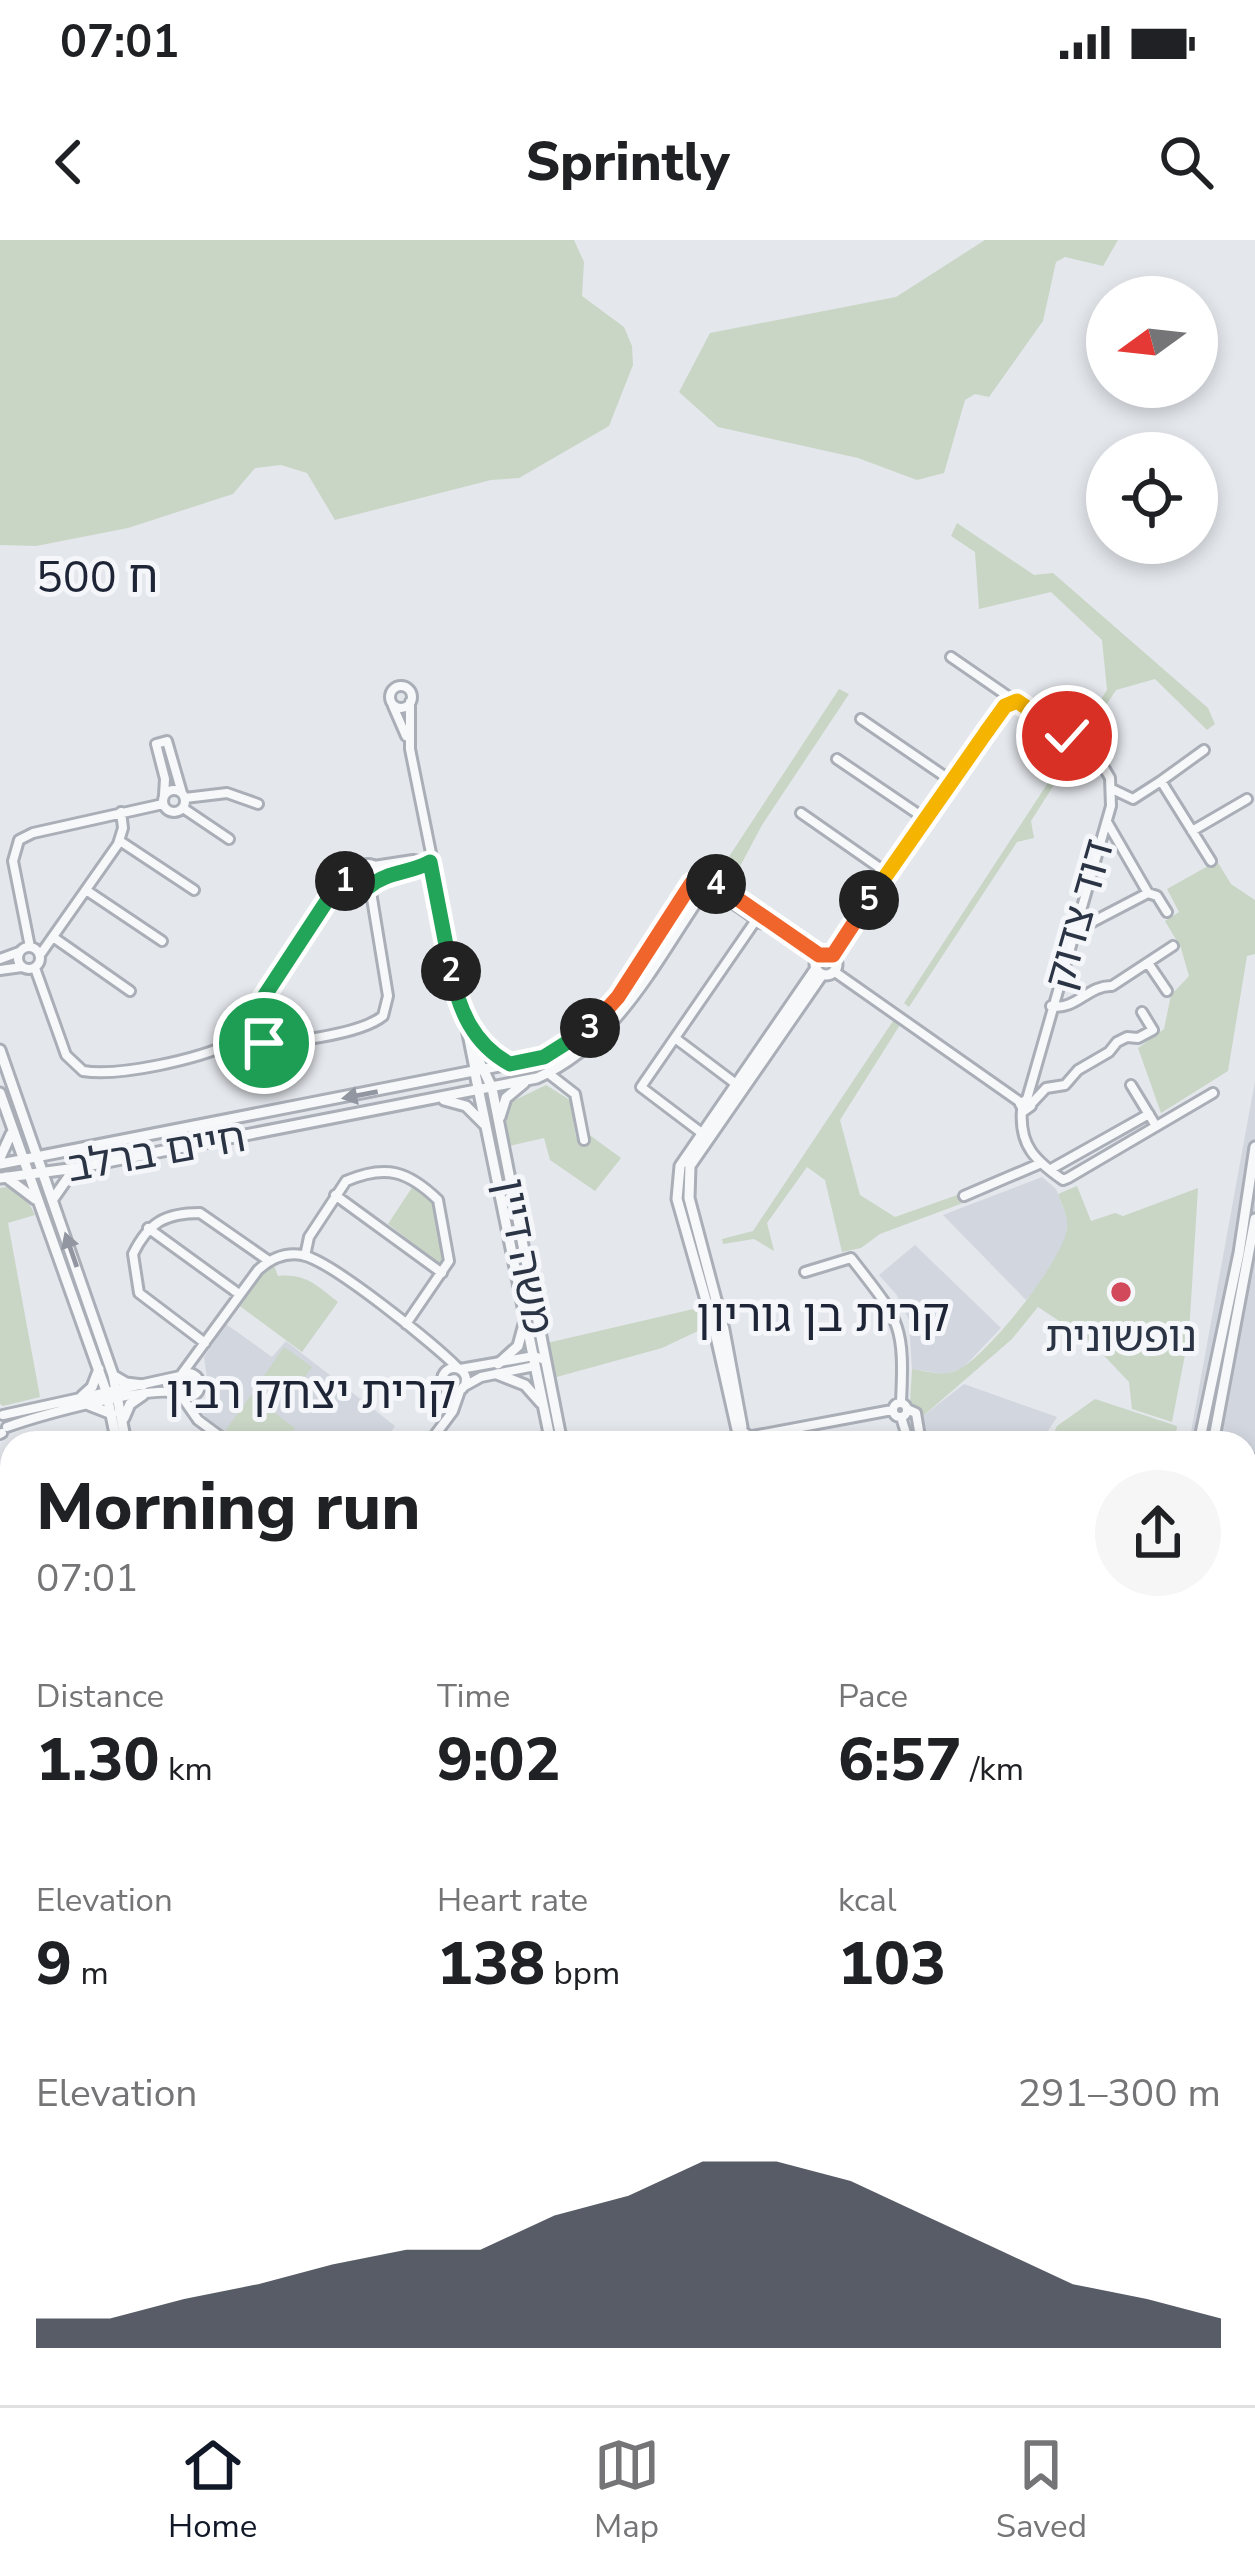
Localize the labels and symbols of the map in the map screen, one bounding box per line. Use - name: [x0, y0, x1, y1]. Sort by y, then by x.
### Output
- north arrow: [1086, 276, 1218, 408]
- district label: ח 500: [36, 547, 158, 608]
- pin: [1016, 685, 1118, 787]
- street label: דוד צדוק: [1031, 833, 1128, 996]
- pin: 1: [315, 851, 375, 911]
- pin: 4: [686, 854, 746, 914]
- pin: 5: [839, 870, 899, 930]
- pin: 2: [421, 941, 481, 1001]
- pin: [213, 992, 315, 1094]
- pin: 3: [560, 998, 620, 1058]
- one-way arrow: [341, 1086, 378, 1105]
- street label: חיים ברלב: [63, 1109, 250, 1196]
- street label: משה דיין: [481, 1174, 566, 1339]
- one-way arrow: [60, 1231, 79, 1268]
- marker: נופשונית: [1108, 1279, 1134, 1305]
- district label: קרית בן גוריון: [696, 1286, 950, 1347]
- place label: נופשונית: [1045, 1309, 1197, 1366]
- district label: קרית יצחק רבין: [166, 1363, 456, 1424]

